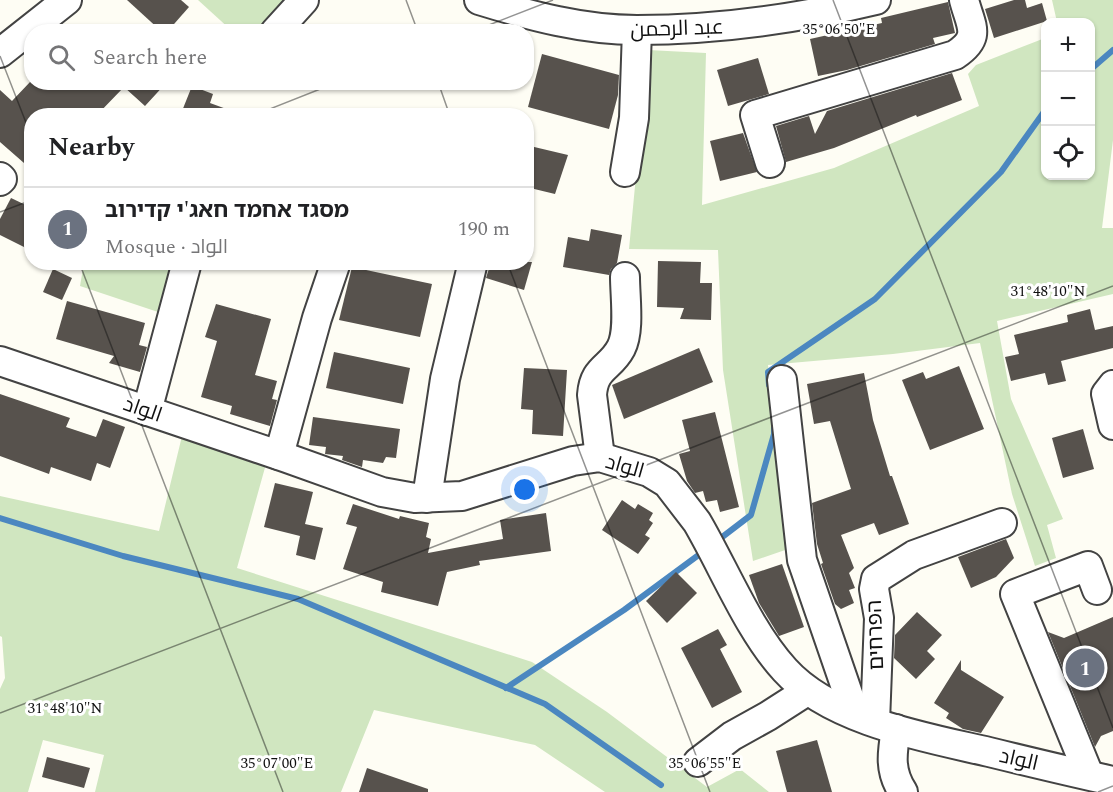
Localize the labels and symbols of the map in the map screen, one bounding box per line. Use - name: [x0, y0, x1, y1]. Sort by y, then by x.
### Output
- street label: عبد الرحمن: [630, 11, 724, 47]
- text: 35°06'50"E: [803, 18, 875, 41]
- text: 31°48'10"N: [1011, 280, 1086, 303]
- street label: الواد: [119, 388, 166, 431]
- street label: الواد: [601, 446, 648, 488]
- your location: [510, 475, 539, 504]
- street label: הפרחים: [859, 599, 893, 671]
- pin: 1: [1066, 646, 1104, 690]
- text: 31°48'10"N: [28, 697, 103, 720]
- street label: الواد: [996, 740, 1042, 780]
- text: 35°07'00"E: [241, 752, 313, 775]
- text: 35°06'55"E: [669, 752, 741, 775]

